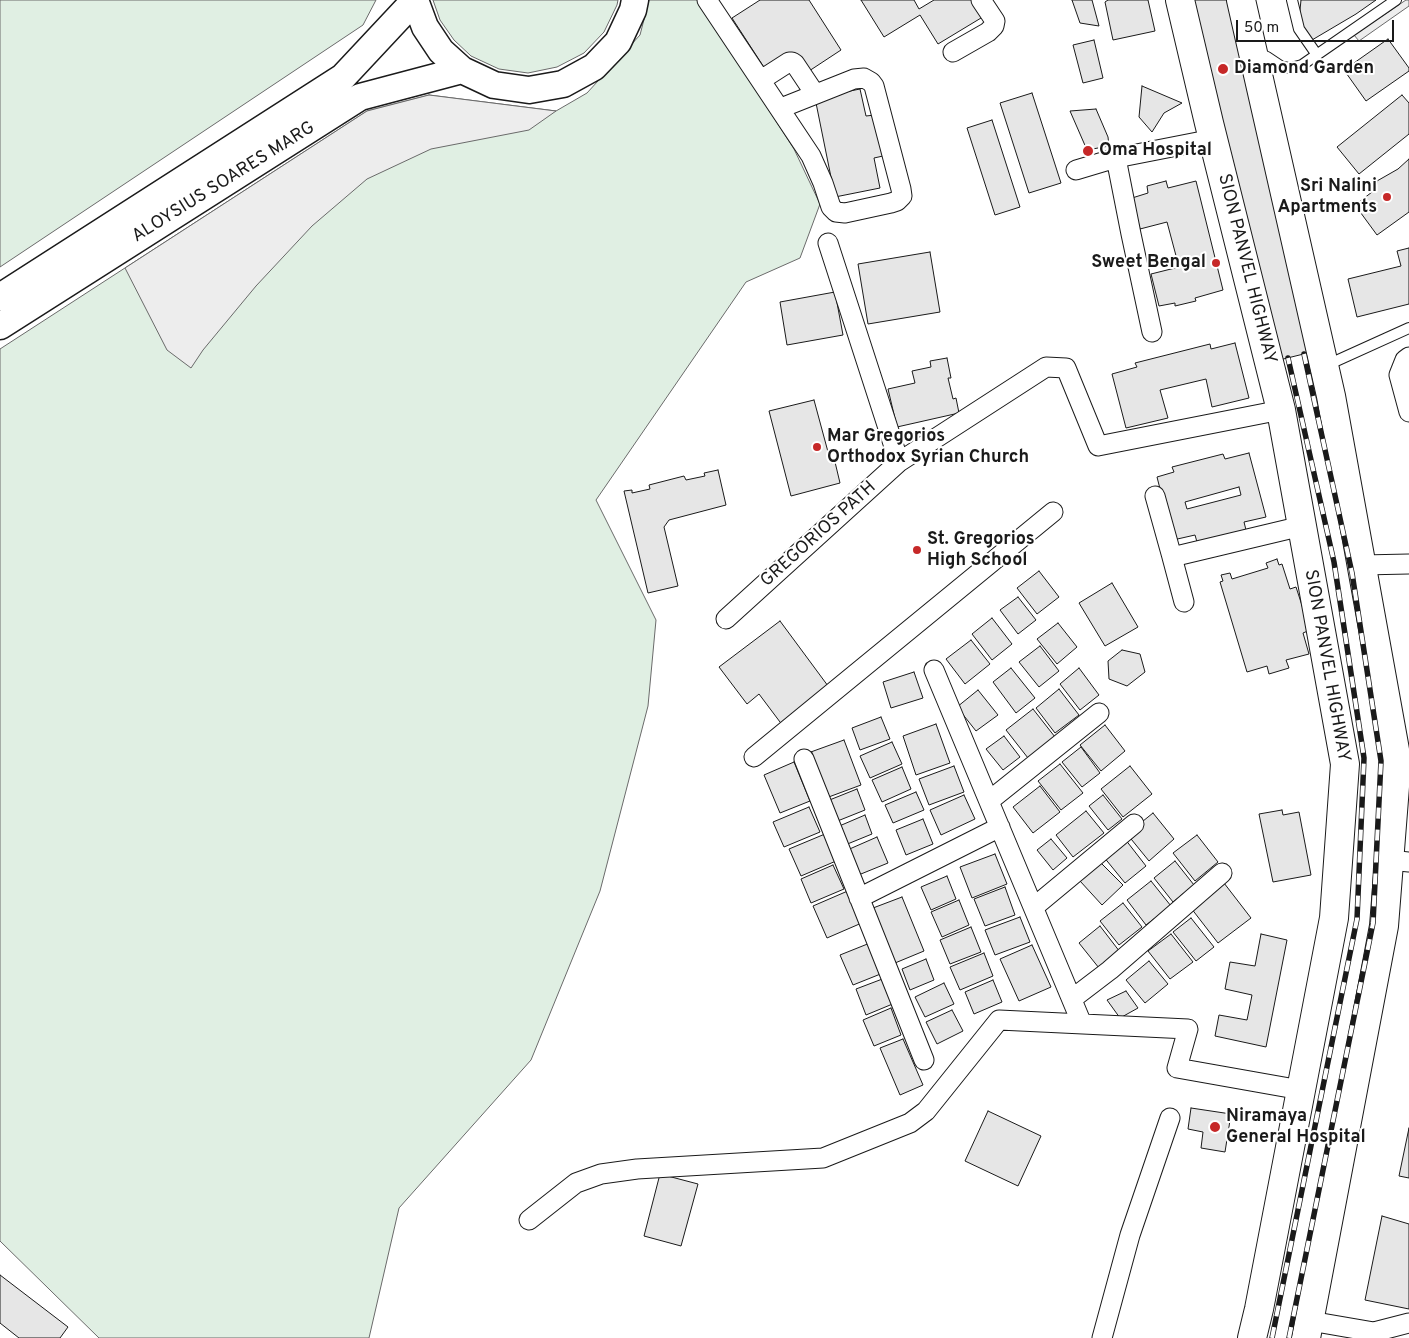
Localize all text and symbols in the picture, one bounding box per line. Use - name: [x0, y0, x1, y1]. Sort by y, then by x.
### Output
- scale bar: [1239, 10, 1396, 42]
- text: 50 m: [1244, 19, 1279, 38]
- place label: Diamond Garden: [1234, 58, 1374, 80]
- marker: Diamond Garden: [1216, 62, 1230, 76]
- street label: ALOYSIUS SOARES MARG: [129, 118, 319, 248]
- place label: Oma Hospital: [1099, 140, 1212, 162]
- marker: Oma Hospital: [1081, 144, 1095, 158]
- street label: SION PANVEL HIGHWAY: [1212, 172, 1280, 366]
- place label: Sri Nalini Apartments: [1277, 176, 1377, 218]
- marker: Sri Nalini Apartments: [1381, 191, 1393, 203]
- place label: Sweet Bengal: [1091, 252, 1206, 274]
- marker: Sweet Bengal: [1210, 257, 1222, 269]
- place label: Mar Gregorios Orthodox Syrian Church: [827, 426, 1029, 468]
- marker: Mar Gregorios Orthodox Syrian Church: [811, 441, 823, 453]
- street label: GREGORIOS PATH: [757, 478, 881, 592]
- place label: St. Gregorios High School: [927, 529, 1035, 572]
- marker: St. Gregorios High School: [911, 544, 923, 556]
- street label: SION PANVEL HIGHWAY: [1298, 568, 1354, 764]
- place label: Niramaya General Hospital: [1226, 1106, 1366, 1148]
- marker: Niramaya General Hospital: [1208, 1120, 1222, 1134]

